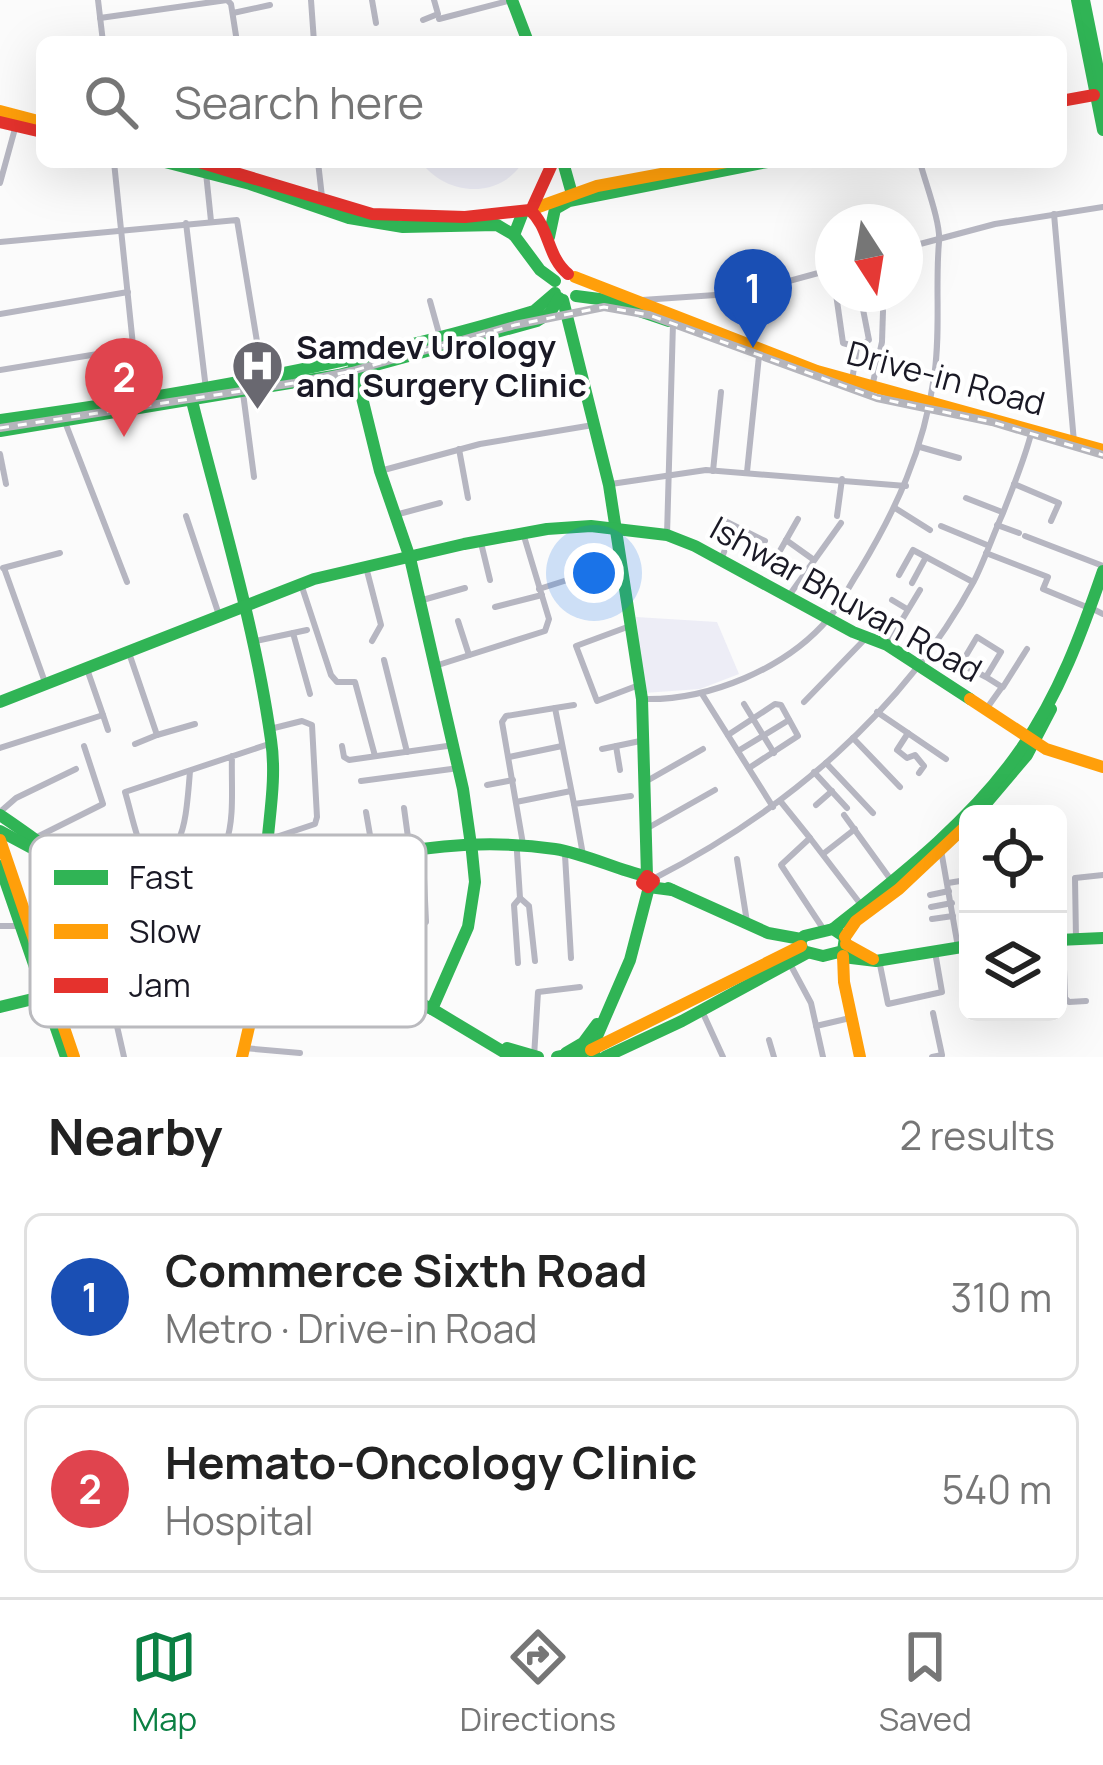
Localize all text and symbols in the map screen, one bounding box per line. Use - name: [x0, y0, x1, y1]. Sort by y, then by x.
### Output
- search box: [36, 36, 1067, 168]
- icon: search: [78, 69, 144, 135]
- text: Search here: [174, 71, 424, 133]
- north arrow: [815, 204, 923, 312]
- pin: 1: [714, 249, 792, 348]
- place label: Samdev Urology and Surgery Clinic: [296, 324, 587, 407]
- street label: Drive-in Road: [842, 329, 1050, 426]
- pin: 2: [85, 338, 163, 437]
- hospital icon: Samdev Urology and Surgery Clinic: [229, 338, 285, 412]
- street label: Ishwar Bhuvan Road: [703, 505, 990, 692]
- your location: [564, 543, 624, 603]
- map controls: [959, 805, 1067, 1021]
- button: locate: [959, 805, 1067, 913]
- legend: [30, 835, 426, 1027]
- text: Fast: [129, 854, 194, 899]
- text: Slow: [129, 908, 201, 953]
- button: layers: [959, 913, 1067, 1021]
- text: Jam: [129, 962, 191, 1007]
- text: Nearby: [48, 1101, 223, 1170]
- text: 2 results: [900, 1108, 1055, 1162]
- text: Commerce Sixth Road: [165, 1239, 647, 1301]
- text: 1: [81, 1270, 99, 1324]
- text: 310 m: [951, 1270, 1052, 1324]
- text: Metro · Drive-in Road: [165, 1301, 537, 1355]
- text: Hemato-Oncology Clinic: [165, 1431, 697, 1493]
- text: 2: [78, 1462, 102, 1516]
- text: 540 m: [942, 1462, 1052, 1516]
- text: Hospital: [165, 1493, 314, 1547]
- tab: Map: [131, 1624, 197, 1741]
- tab: Directions: [460, 1624, 616, 1741]
- tab: Saved: [879, 1624, 972, 1741]

